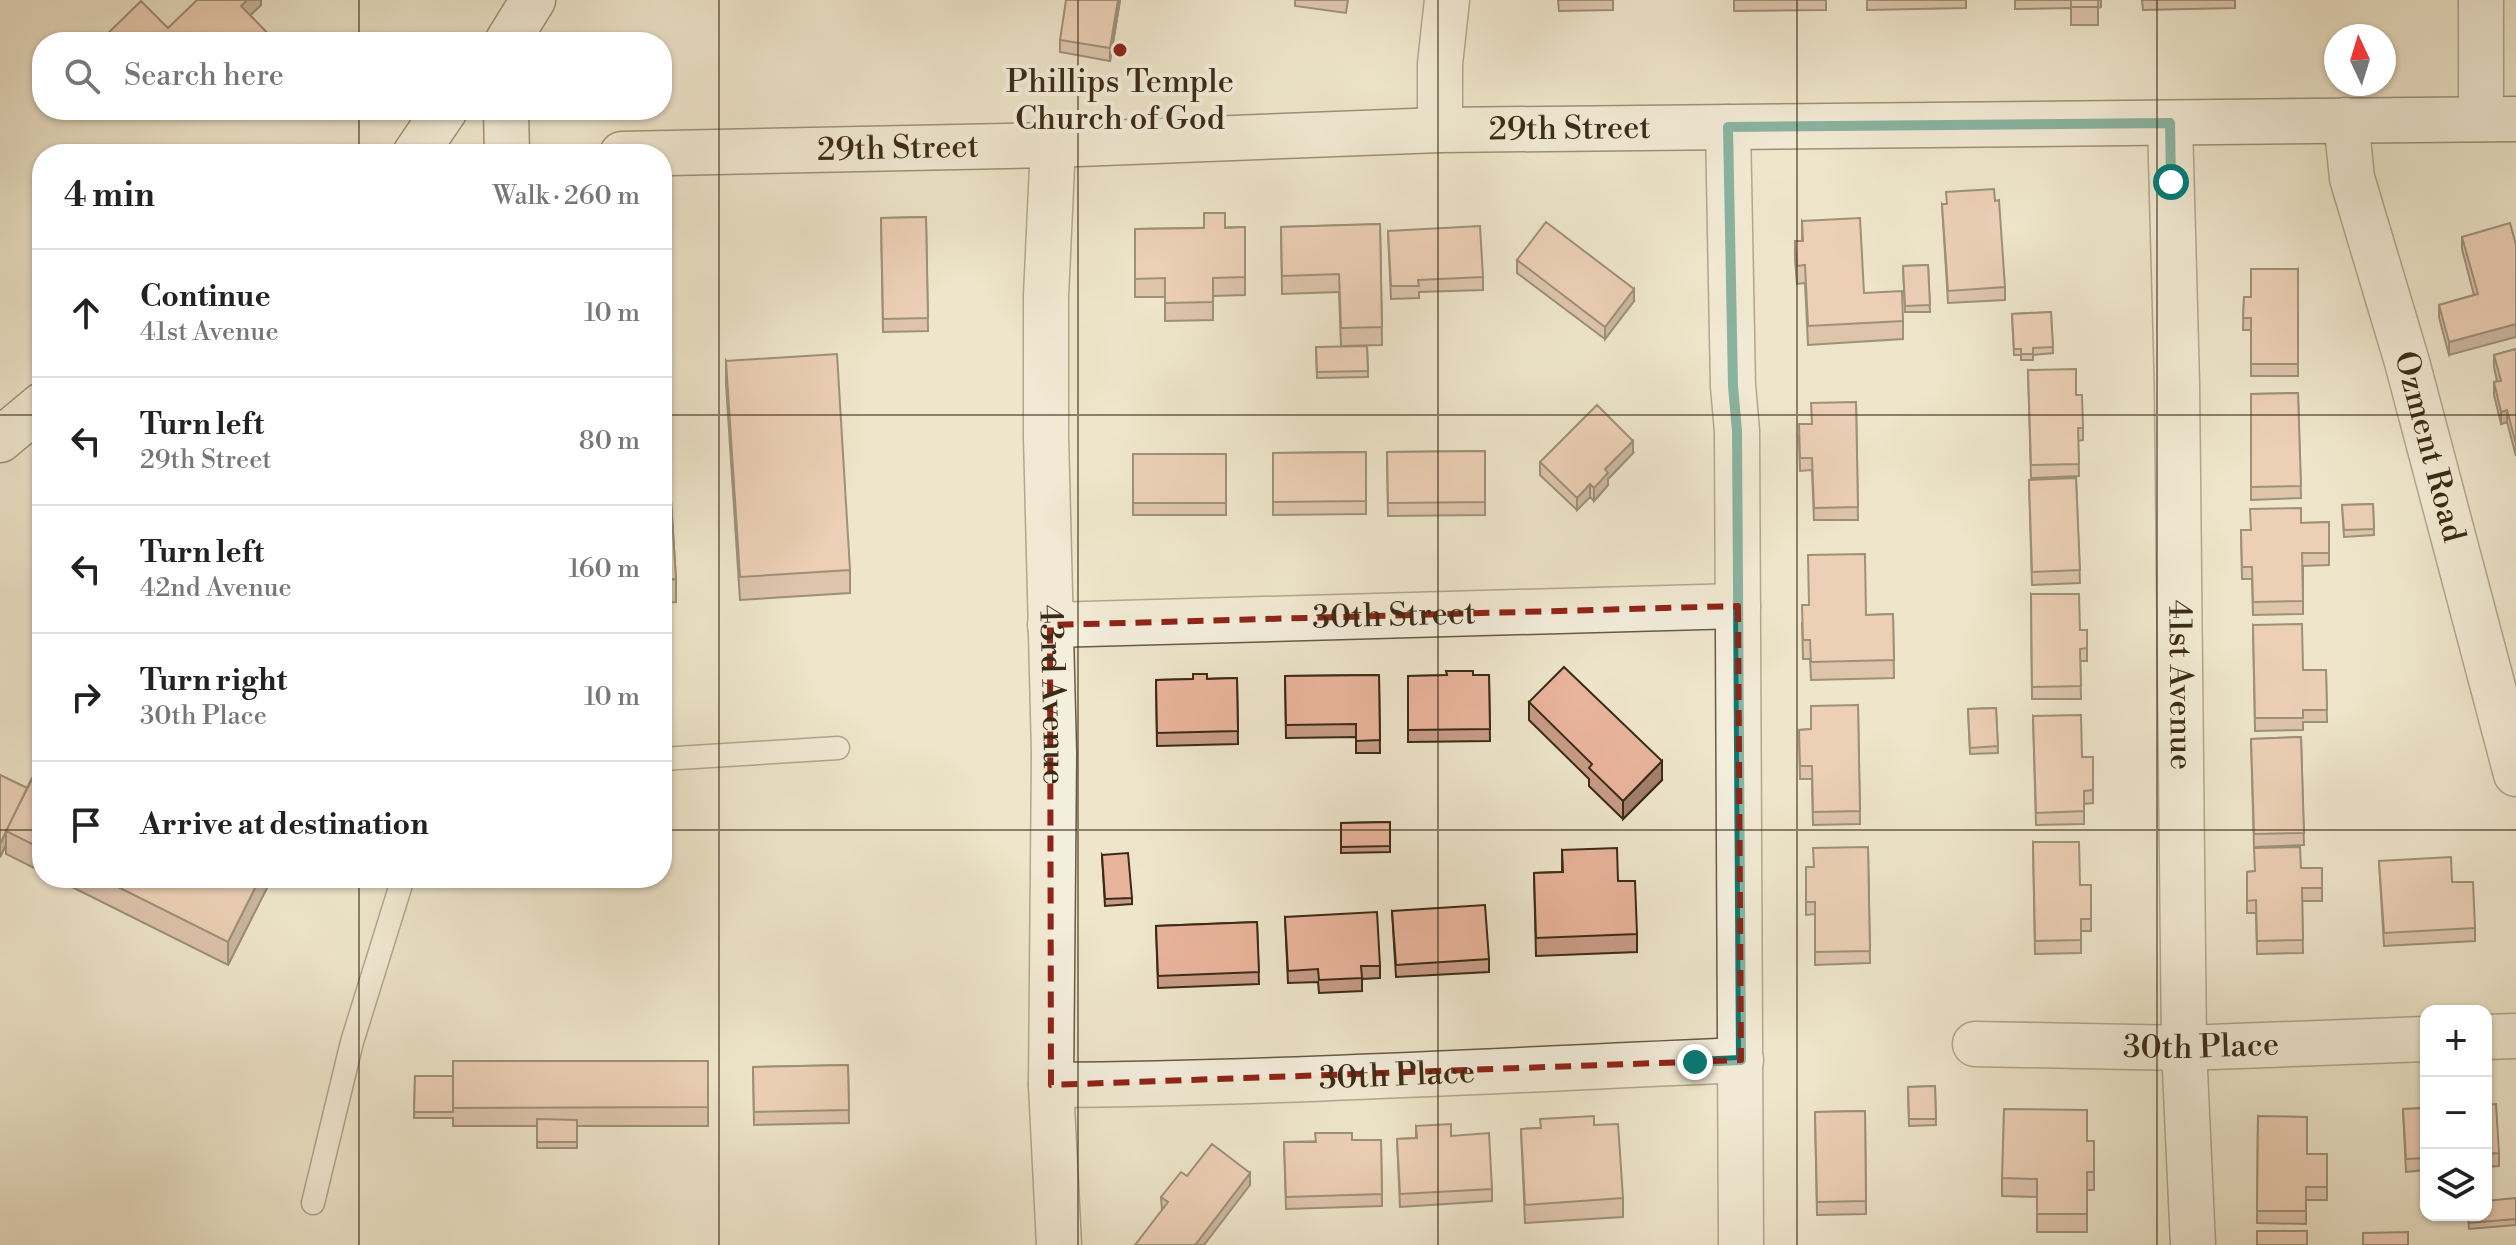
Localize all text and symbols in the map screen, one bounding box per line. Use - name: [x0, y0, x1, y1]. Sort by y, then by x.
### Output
- north arrow: [2324, 24, 2396, 96]
- search box: [32, 32, 672, 120]
- marker: Phillips Temple Church of God: [1111, 41, 1129, 59]
- icon: search: [60, 54, 104, 98]
- text: Search here: [124, 57, 284, 95]
- place label: Phillips Temple Church of God: [1006, 62, 1234, 139]
- street label: 29th Street: [1488, 108, 1651, 150]
- street label: 29th Street: [817, 127, 979, 170]
- route start: [2153, 164, 2189, 200]
- text: 4 min: [64, 175, 155, 217]
- text: Walk · 260 m: [493, 180, 640, 212]
- text: Continue: [140, 278, 271, 316]
- icon: ahead: [64, 291, 108, 335]
- text: 10 m: [584, 297, 640, 329]
- text: 41st Avenue: [140, 316, 279, 348]
- street label: Ozment Road: [2385, 347, 2474, 547]
- text: Turn left: [140, 406, 264, 444]
- icon: left: [64, 419, 108, 463]
- text: 80 m: [579, 425, 640, 457]
- text: 29th Street: [140, 444, 272, 476]
- text: Turn left: [140, 534, 264, 572]
- icon: left: [64, 547, 108, 591]
- text: 160 m: [569, 553, 640, 585]
- text: 42nd Avenue: [140, 572, 292, 604]
- street label: 30th Street: [1312, 593, 1476, 638]
- street label: 41st Avenue: [2159, 599, 2201, 770]
- street label: 43rd Avenue: [1030, 604, 1074, 785]
- text: Turn right: [140, 662, 287, 700]
- icon: right: [64, 675, 108, 719]
- text: 10 m: [584, 681, 640, 713]
- text: 30th Place: [140, 700, 267, 732]
- icon: arrive: [64, 803, 108, 847]
- text: Arrive at destination: [140, 806, 429, 844]
- map controls: [2420, 1005, 2492, 1221]
- button: +: [2420, 1005, 2492, 1077]
- street label: 30th Place: [2122, 1024, 2280, 1068]
- route end: [1677, 1044, 1713, 1080]
- street label: 30th Place: [1318, 1052, 1476, 1099]
- button: −: [2420, 1077, 2492, 1149]
- button: layers: [2420, 1149, 2492, 1221]

